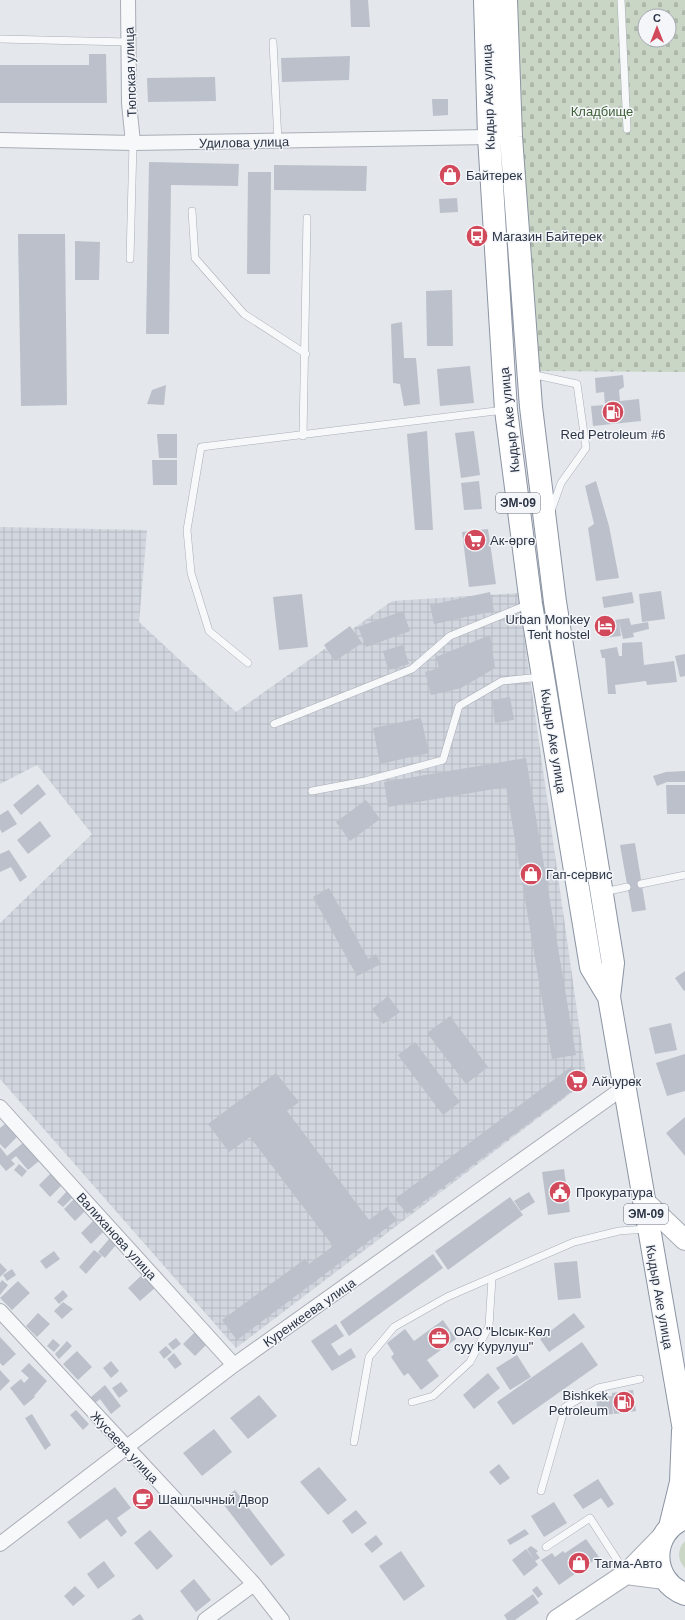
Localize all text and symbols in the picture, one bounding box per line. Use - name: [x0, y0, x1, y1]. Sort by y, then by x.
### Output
- north arrow: [637, 8, 677, 48]
- text: С: [653, 12, 661, 24]
- street label: Тюпская улица: [121, 26, 140, 117]
- street label: Кыдыр Аке улица: [479, 43, 498, 150]
- park label: Кладбище: [571, 104, 633, 119]
- street label: Удилова улица: [199, 134, 290, 151]
- shop icon: Байтерек: [437, 162, 463, 188]
- place label: Байтерек: [466, 168, 523, 183]
- bus stop icon: Магазин Байтерек: [464, 223, 490, 249]
- place label: Магазин Байтерек: [492, 229, 602, 244]
- street label: Кыдыр Аке улица: [496, 366, 522, 473]
- fuel station icon: Red Petroleum #6: [600, 399, 626, 425]
- place label: Red Petroleum #6: [561, 427, 665, 442]
- road number: ЭМ-09: [496, 493, 540, 513]
- supermarket icon: Ак-өргө: [462, 527, 488, 553]
- place label: Ак-өргө: [490, 533, 535, 548]
- place label: Urban Monkey Tent hostel: [505, 612, 590, 642]
- hotel icon: Urban Monkey Tent hostel: [592, 613, 618, 639]
- street label: Кыдыр Аке улица: [538, 688, 569, 795]
- shop icon: Гап-сервис: [518, 861, 544, 887]
- place label: Гап-сервис: [546, 867, 613, 882]
- supermarket icon: Айчурөк: [564, 1068, 590, 1094]
- place label: Айчурөк: [592, 1074, 642, 1089]
- public building icon: Прокуратура: [547, 1179, 573, 1205]
- place label: Прокуратура: [576, 1185, 654, 1200]
- street label: Валиханова улица: [74, 1190, 160, 1284]
- road number: ЭМ-09: [624, 1204, 668, 1224]
- street label: Кыдыр Аке улица: [643, 1244, 676, 1351]
- street label: Куренкеева улица: [260, 1275, 359, 1350]
- place label: ОАО "Ысык-Көл суу Курулуш": [454, 1324, 550, 1354]
- office icon: ОАО "Ысык-Көл суу Курулуш": [426, 1325, 452, 1351]
- place label: Bishkek Petroleum: [549, 1388, 608, 1418]
- fuel station icon: Bishkek Petroleum: [611, 1389, 637, 1415]
- street label: Жусаева улица: [88, 1408, 162, 1487]
- cafe icon: Шашлычный Двор: [130, 1486, 156, 1512]
- place label: Шашлычный Двор: [158, 1492, 269, 1507]
- shop icon: Тагма-Авто: [566, 1550, 592, 1576]
- place label: Тагма-Авто: [594, 1556, 662, 1571]

